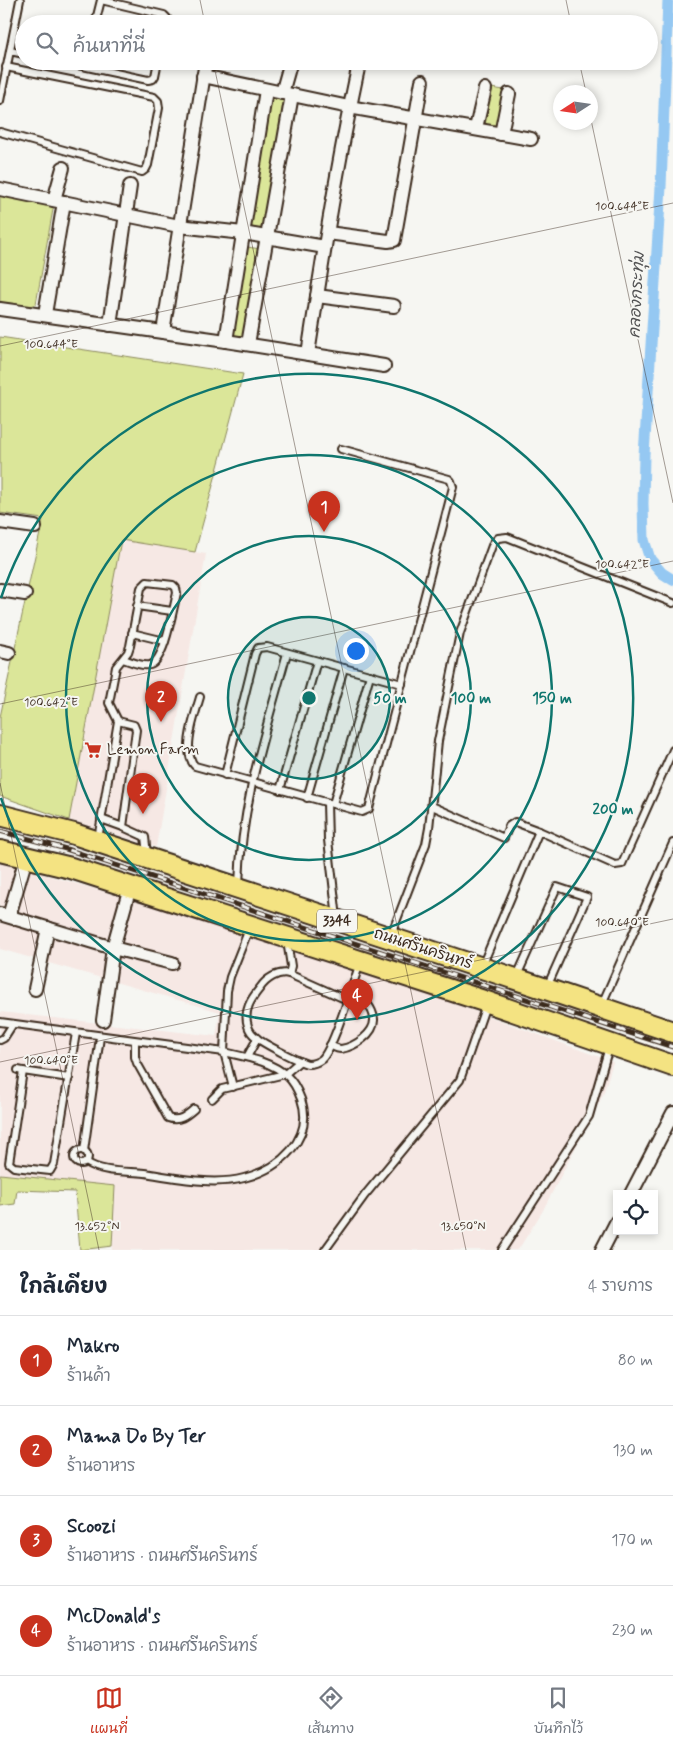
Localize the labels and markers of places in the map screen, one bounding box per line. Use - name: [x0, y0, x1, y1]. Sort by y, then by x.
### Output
- pin: 1: [308, 491, 340, 532]
- pin: 2: [145, 681, 177, 722]
- centre of rings: [300, 689, 318, 707]
- supermarket icon: Lemon Farm: [83, 740, 103, 760]
- place label: Lemon Farm: [107, 740, 199, 760]
- pin: 3: [127, 773, 159, 814]
- pin: 4: [341, 979, 373, 1020]

